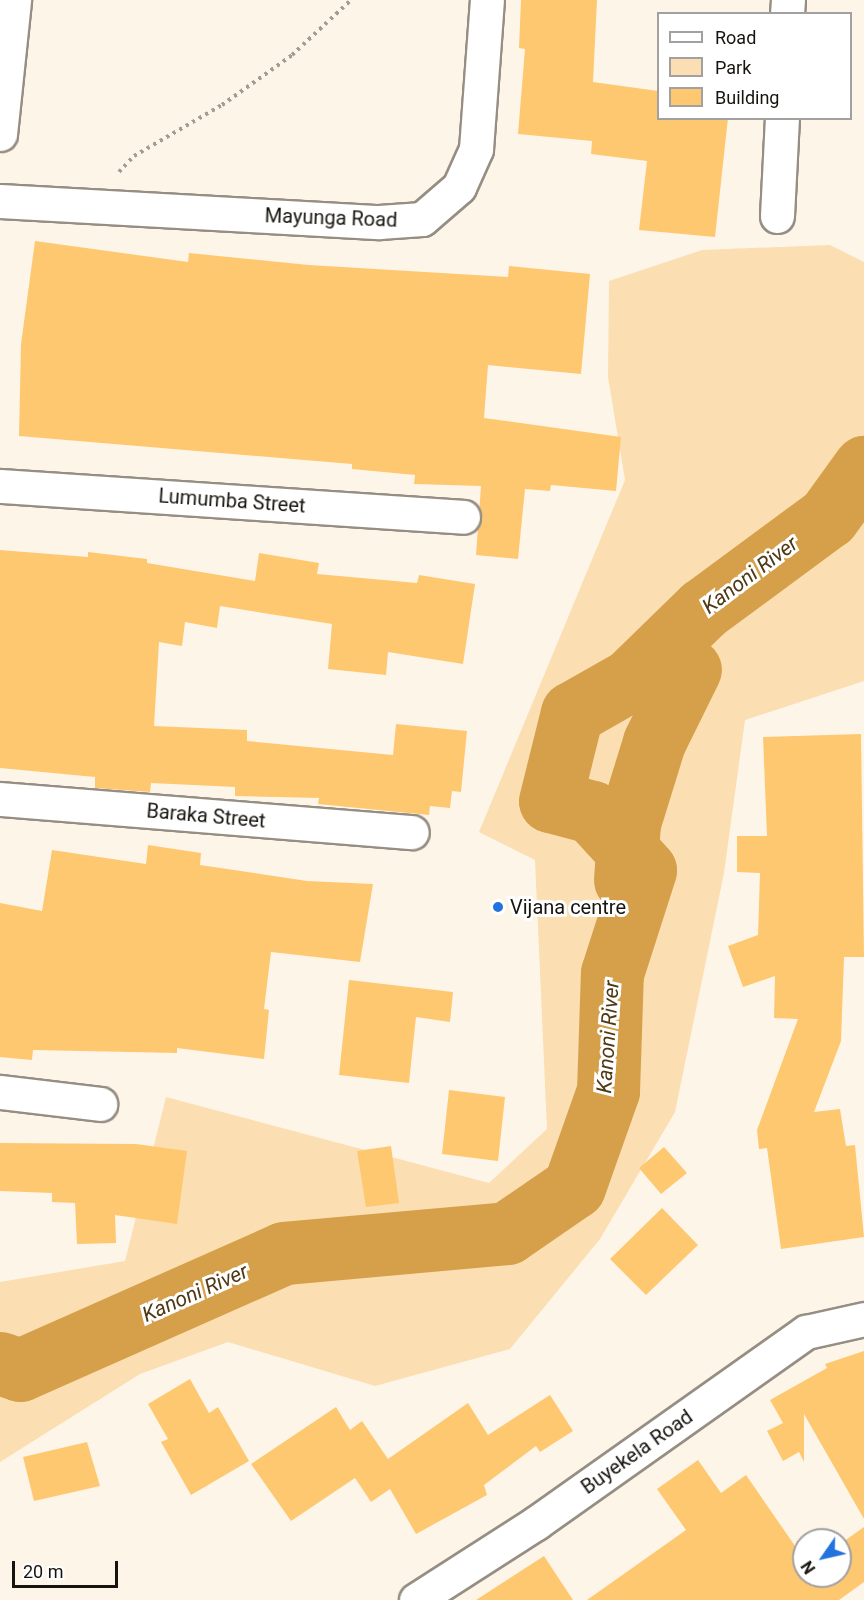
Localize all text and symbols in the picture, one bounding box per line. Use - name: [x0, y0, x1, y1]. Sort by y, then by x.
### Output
- legend: [657, 12, 852, 120]
- text: Road: [715, 27, 756, 48]
- text: Park: [715, 57, 751, 78]
- text: Building: [715, 87, 779, 108]
- street label: Mayunga Road: [264, 204, 398, 232]
- street label: Lumumba Street: [158, 484, 306, 518]
- water label: Kanoni River: [697, 531, 803, 619]
- street label: Baraka Street: [146, 799, 266, 833]
- place label: Vijana centre: [510, 895, 626, 919]
- marker: Vijana centre: [491, 900, 505, 914]
- water label: Kanoni River: [591, 980, 625, 1094]
- water label: Kanoni River: [138, 1259, 252, 1327]
- street label: Buyekela Road: [577, 1405, 697, 1499]
- north arrow: [792, 1528, 852, 1588]
- scale bar: [15, 1549, 122, 1587]
- text: N: [797, 1557, 819, 1577]
- text: 20 m: [23, 1561, 63, 1582]

